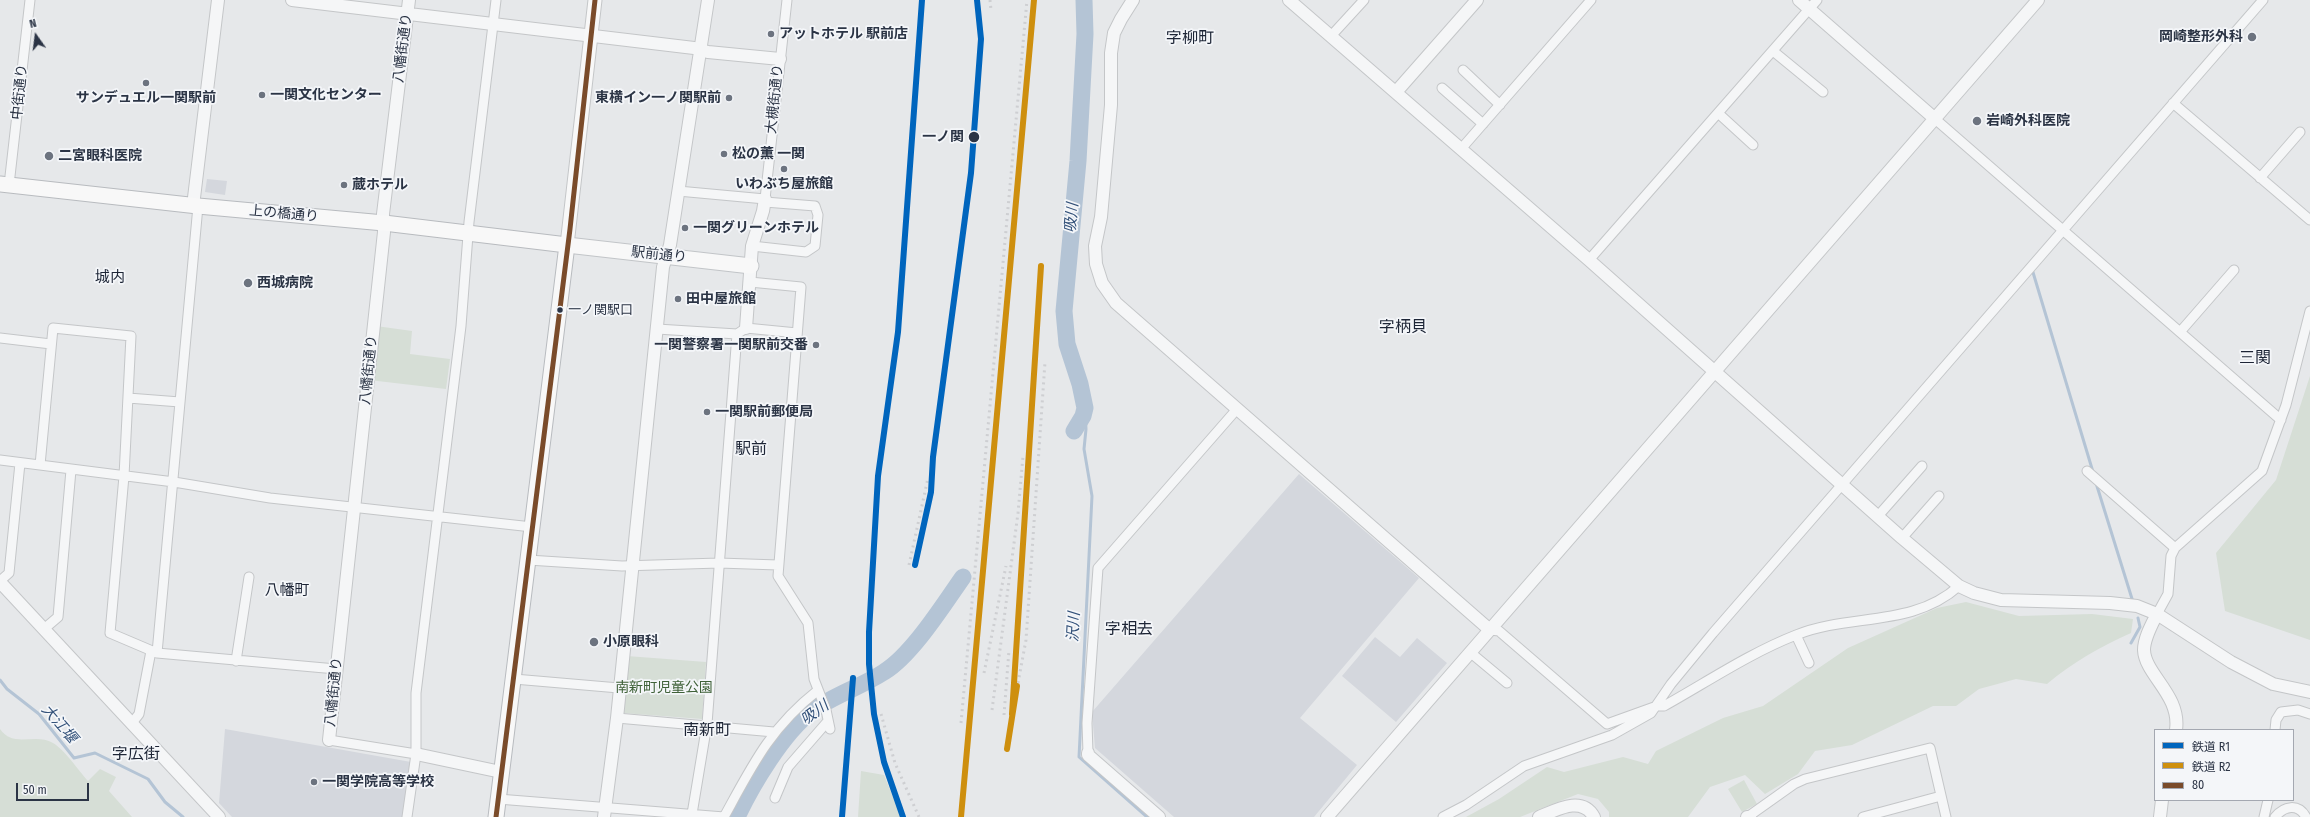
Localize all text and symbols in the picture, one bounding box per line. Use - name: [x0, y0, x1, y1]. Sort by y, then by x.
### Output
- street label: 八幡街通り: [390, 12, 416, 84]
- north arrow: [16, 16, 56, 56]
- text: N: [28, 17, 38, 31]
- place label: アットホテル 駅前店: [779, 26, 908, 42]
- marker: アットホテル 駅前店: [766, 29, 776, 39]
- district label: 字柳町: [1166, 29, 1214, 49]
- place label: 岡崎整形外科: [2159, 29, 2243, 45]
- marker: 岡崎整形外科: [2246, 31, 2258, 43]
- street label: 中街通り: [9, 63, 31, 121]
- street label: 大槻街通り: [763, 63, 787, 135]
- marker: サンデュエル一関駅前: [141, 78, 151, 88]
- place label: 一関文化センター: [270, 87, 382, 103]
- place label: サンデュエル一関駅前: [76, 90, 216, 106]
- marker: 一関文化センター: [257, 90, 267, 100]
- place label: 東横イン一ノ関駅前: [595, 90, 721, 106]
- marker: 東横イン一ノ関駅前: [724, 93, 734, 103]
- place label: 岩崎外科医院: [1986, 113, 2070, 129]
- marker: 岩崎外科医院: [1971, 115, 1983, 127]
- place label: 一ノ関: [922, 129, 964, 145]
- marker: 一ノ関: [967, 130, 981, 144]
- place label: 松の薫 一関: [732, 146, 805, 162]
- place label: 二宮眼科医院: [58, 148, 142, 164]
- marker: 松の薫 一関: [719, 149, 729, 159]
- marker: 二宮眼科医院: [43, 150, 55, 162]
- marker: いわぶち屋旅館: [779, 164, 789, 174]
- place label: いわぶち屋旅館: [735, 176, 833, 192]
- place label: 蔵ホテル: [352, 177, 408, 193]
- marker: 蔵ホテル: [339, 180, 349, 190]
- water label: 吸川: [1062, 202, 1082, 234]
- street label: 上の橋通り: [248, 203, 320, 225]
- place label: 一関グリーンホテル: [693, 220, 819, 236]
- marker: 一関グリーンホテル: [680, 223, 690, 233]
- street label: 駅前通り: [630, 244, 688, 266]
- district label: 城内: [95, 269, 125, 287]
- place label: 西城病院: [257, 275, 313, 291]
- marker: 西城病院: [242, 277, 254, 289]
- place label: 田中屋旅館: [686, 291, 756, 307]
- marker: 田中屋旅館: [673, 294, 683, 304]
- place label: 一ノ関駅口: [568, 302, 633, 318]
- marker: 一ノ関駅口: [555, 305, 565, 315]
- district label: 字柄貝: [1379, 318, 1427, 338]
- street label: 八幡街通り: [357, 334, 381, 406]
- place label: 一関警察署一関駅前交番: [654, 337, 808, 353]
- marker: 一関警察署一関駅前交番: [811, 340, 821, 350]
- district label: 三関: [2239, 349, 2271, 369]
- place label: 一関駅前郵便局: [715, 404, 813, 420]
- marker: 一関駅前郵便局: [702, 407, 712, 417]
- district label: 駅前: [735, 440, 767, 460]
- district label: 八幡町: [265, 582, 309, 600]
- water label: 沢川: [1064, 612, 1084, 642]
- district label: 字相去: [1105, 620, 1153, 640]
- place label: 小原眼科: [603, 634, 659, 650]
- marker: 小原眼科: [588, 636, 600, 648]
- street label: 八幡街通り: [322, 656, 346, 728]
- park label: 南新町児童公園: [615, 680, 713, 696]
- water label: 吸川: [798, 697, 832, 729]
- water label: 大江堰: [37, 701, 81, 747]
- district label: 南新町: [683, 721, 731, 741]
- legend: [2154, 729, 2294, 801]
- text: 鉄道 R1: [2192, 740, 2230, 754]
- district label: 字広街: [112, 745, 160, 765]
- text: 鉄道 R2: [2192, 760, 2231, 774]
- place label: 一関学院高等学校: [322, 774, 434, 790]
- scale bar: [18, 775, 91, 801]
- marker: 一関学院高等学校: [309, 777, 319, 787]
- text: 80: [2192, 778, 2204, 792]
- text: 50 m: [23, 783, 47, 797]

